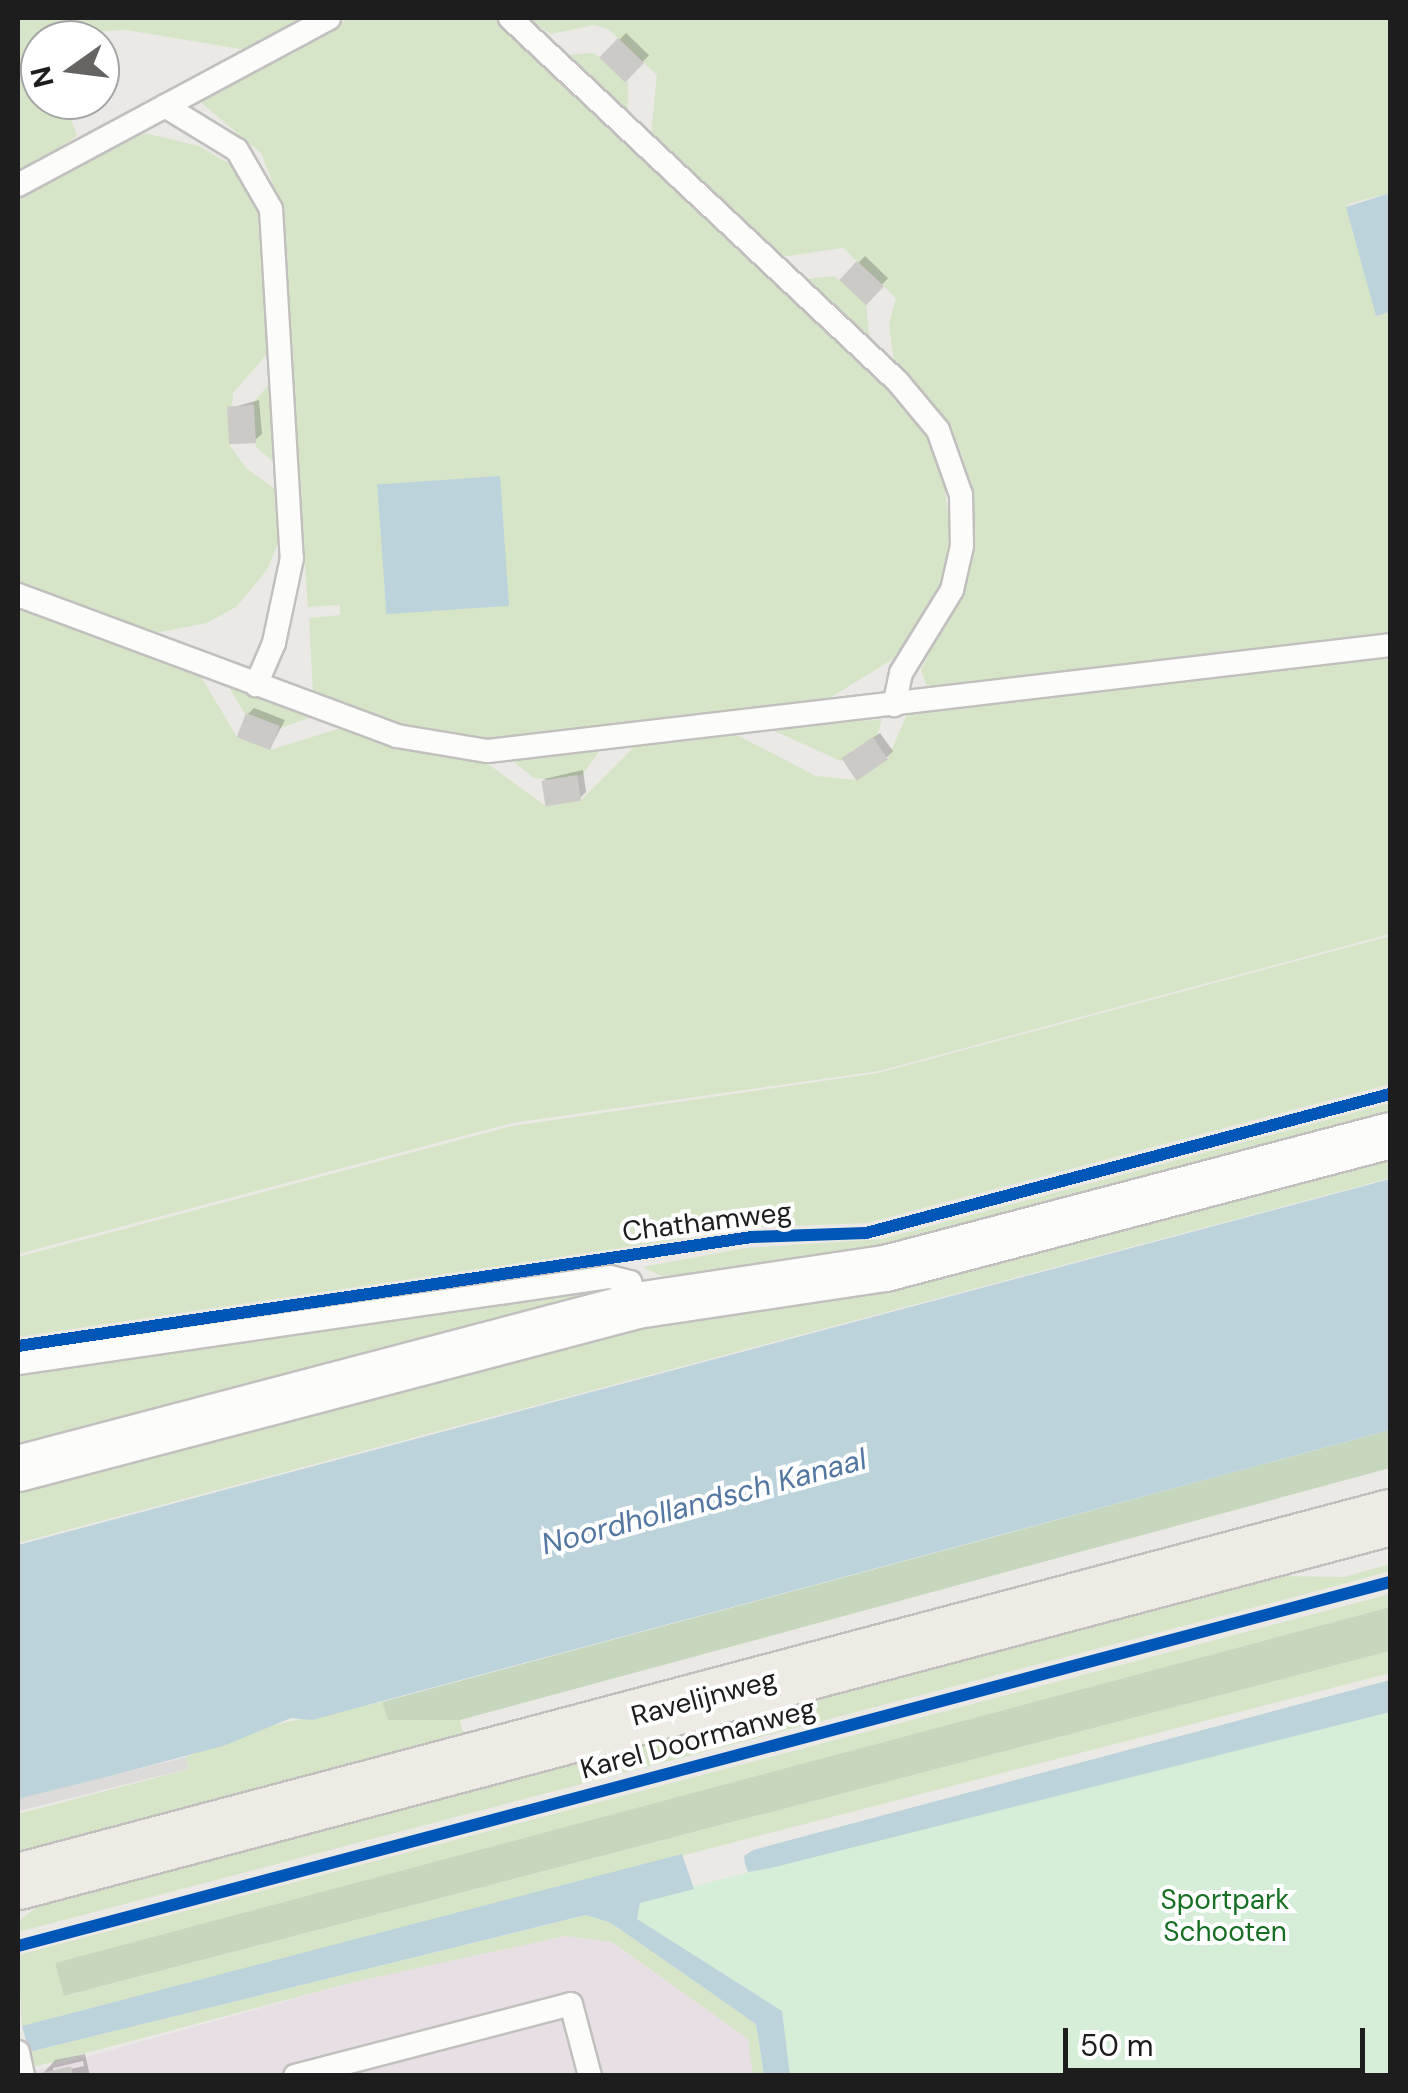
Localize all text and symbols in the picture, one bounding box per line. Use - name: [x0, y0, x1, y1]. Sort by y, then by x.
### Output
- north arrow: [20, 20, 120, 120]
- text: N: [22, 63, 63, 91]
- street label: Chathamweg: [620, 1195, 794, 1249]
- water label: Noordhollandsch Kanaal: [538, 1441, 870, 1563]
- street label: Ravelijnweg: [628, 1662, 780, 1734]
- street label: Karel Doormanweg: [577, 1691, 819, 1787]
- park label: Sportpark Schooten: [1161, 1883, 1289, 1949]
- scale bar: [1068, 2008, 1370, 2070]
- text: 50 m: [1080, 2026, 1154, 2065]

